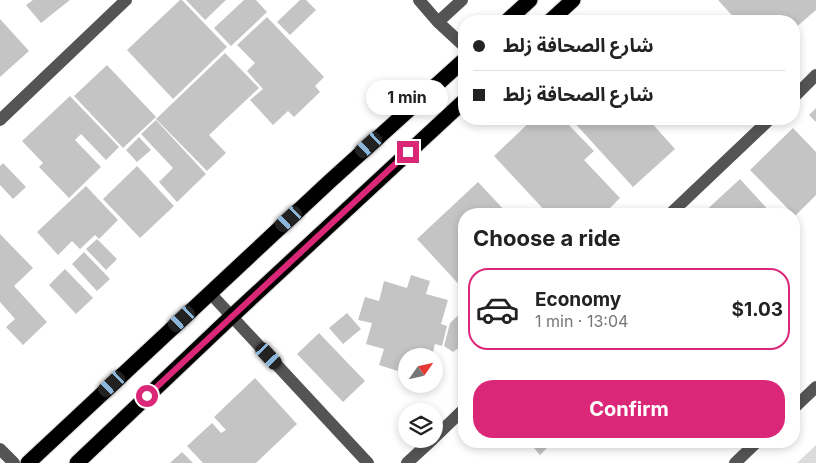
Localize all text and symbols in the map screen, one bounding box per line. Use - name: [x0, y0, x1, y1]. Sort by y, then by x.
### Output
- text: شارع الصحافة زلط: [503, 34, 653, 57]
- callout: 1 min: [367, 80, 449, 114]
- text: شارع الصحافة زلط: [503, 83, 653, 106]
- text: 1 min: [387, 87, 427, 107]
- car: [352, 129, 385, 161]
- route end: [397, 141, 419, 163]
- car: [272, 203, 305, 235]
- text: Choose a ride: [473, 225, 621, 251]
- icon: car: [475, 287, 520, 332]
- text: Economy: [535, 288, 621, 311]
- text: $1.03: [732, 298, 783, 321]
- car: [165, 303, 198, 335]
- text: 1 min · 13:04: [535, 311, 628, 331]
- car: [253, 340, 284, 372]
- north arrow: [398, 348, 442, 392]
- map controls: [398, 348, 443, 448]
- car: [95, 368, 128, 400]
- button: Confirm: [473, 380, 785, 438]
- route start: [136, 385, 158, 407]
- button: layers: [398, 403, 443, 448]

